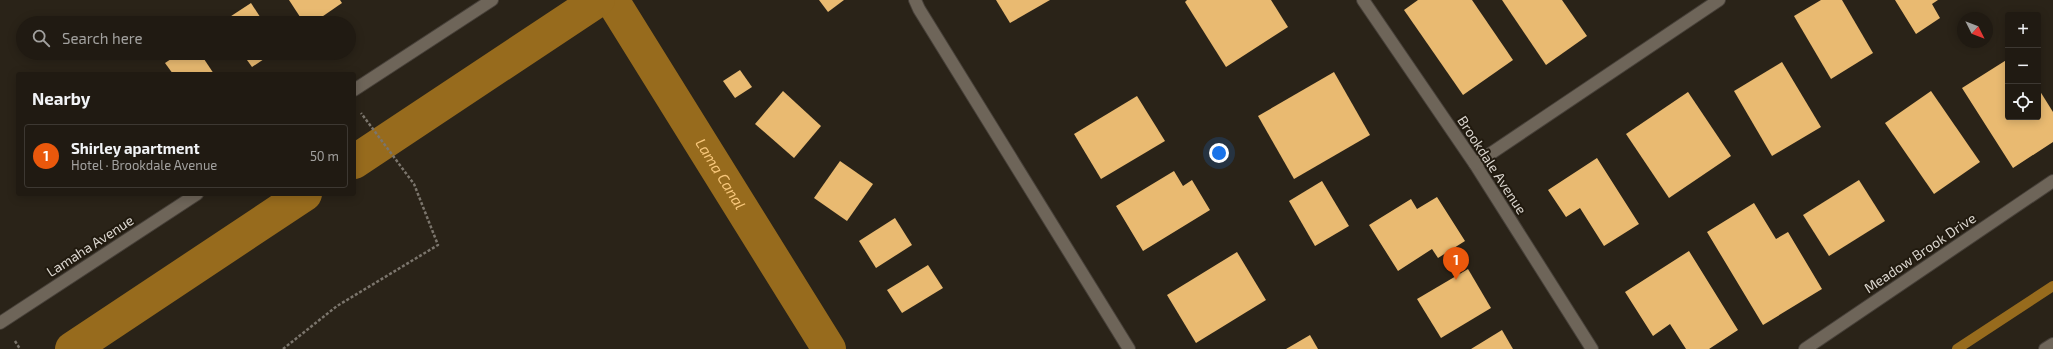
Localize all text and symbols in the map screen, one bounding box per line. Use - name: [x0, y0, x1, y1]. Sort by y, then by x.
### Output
- north arrow: [1957, 12, 1993, 48]
- map controls: [2005, 12, 2041, 120]
- button: +: [2005, 12, 2041, 48]
- search box: [16, 16, 356, 60]
- icon: search: [30, 27, 52, 49]
- text: Search here: [62, 29, 143, 47]
- button: −: [2005, 48, 2041, 84]
- button: locate: [2005, 84, 2041, 120]
- text: Nearby: [32, 88, 90, 108]
- street label: Brookdale Avenue: [1454, 112, 1531, 217]
- water label: Lama Canal: [692, 135, 750, 212]
- text: Shirley apartment: [71, 139, 200, 157]
- your location: [1209, 143, 1229, 163]
- text: 1: [43, 148, 49, 164]
- text: 50 m: [310, 148, 339, 164]
- text: Hotel · Brookdale Avenue: [71, 157, 217, 173]
- street label: Meadow Brook Drive: [1861, 209, 1979, 296]
- street label: Lamaha Avenue: [43, 211, 136, 280]
- pin: 1: [1443, 247, 1469, 280]

